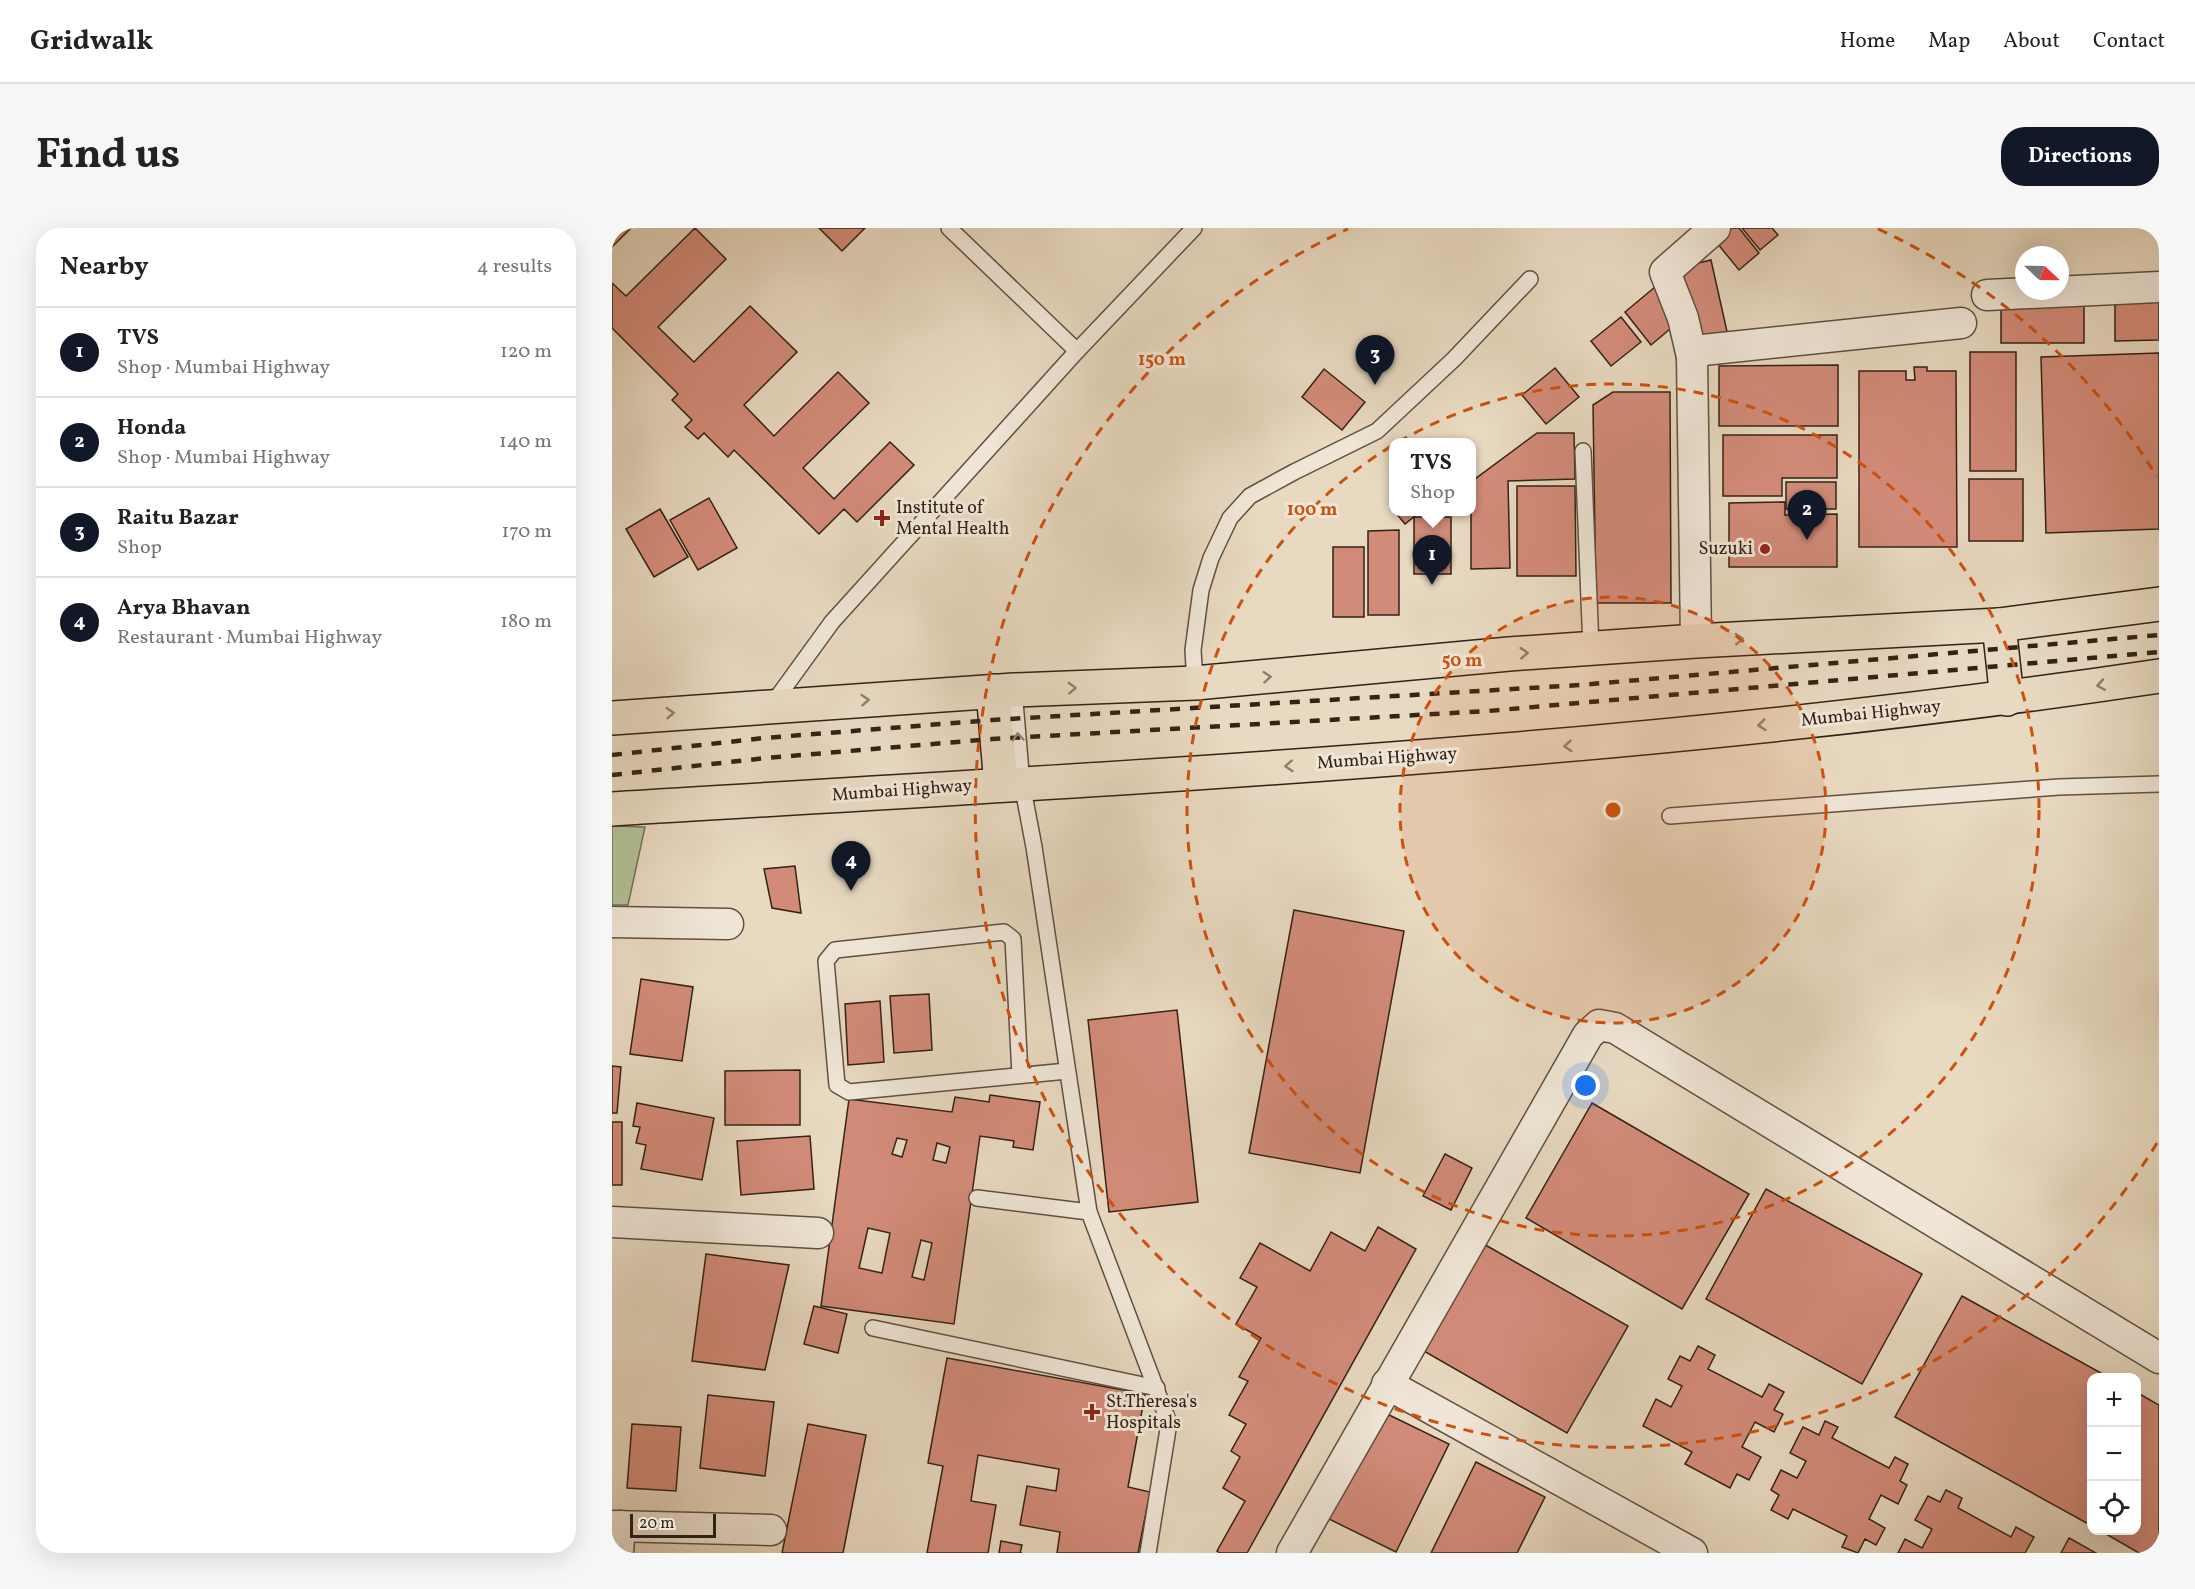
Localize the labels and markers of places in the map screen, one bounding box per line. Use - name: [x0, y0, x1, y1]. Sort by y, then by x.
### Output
- pin: 3: [1356, 336, 1395, 385]
- pin: 2: [1788, 490, 1826, 540]
- place label: Institute of Mental Health: [896, 496, 1010, 542]
- marker: Institute of Mental Health: [873, 509, 891, 527]
- pin: 1: [1412, 536, 1452, 585]
- place label: Suzuki: [1699, 537, 1753, 562]
- marker: Suzuki: [1758, 542, 1772, 556]
- centre of rings: [1603, 800, 1623, 820]
- pin: 4: [832, 842, 870, 891]
- place label: St.Theresa's Hospitals: [1106, 1390, 1197, 1436]
- marker: St.Theresa's Hospitals: [1083, 1403, 1101, 1421]

